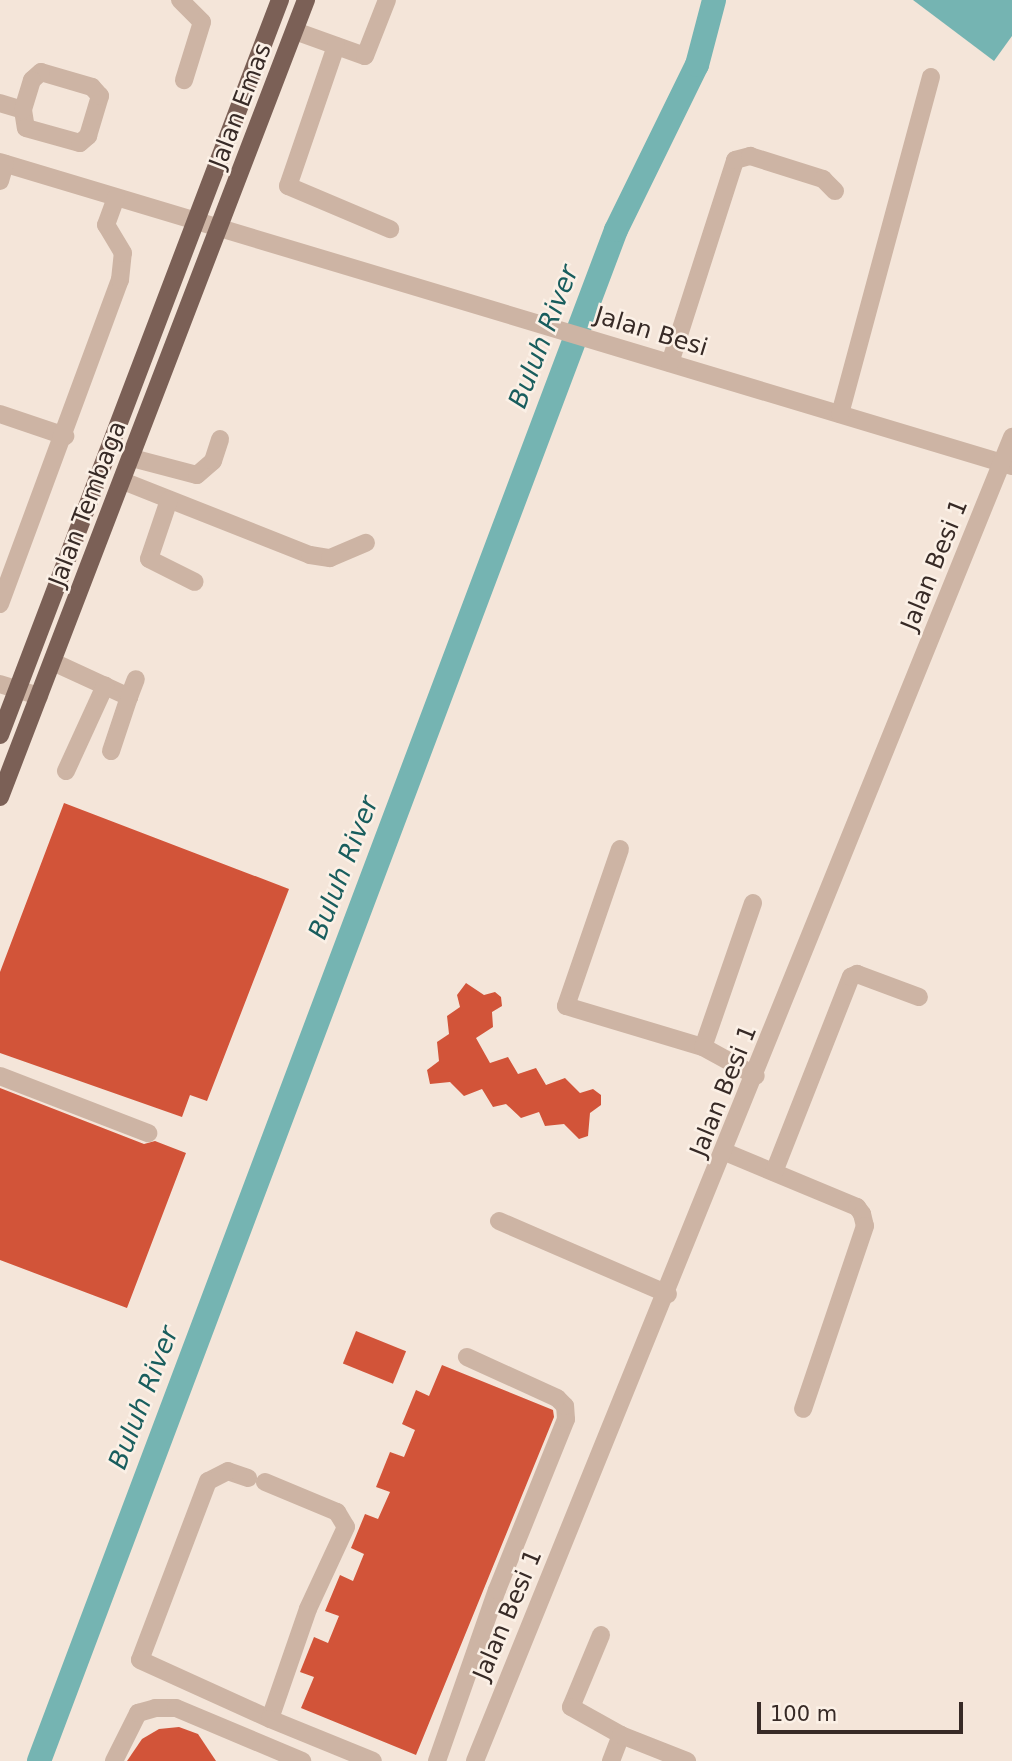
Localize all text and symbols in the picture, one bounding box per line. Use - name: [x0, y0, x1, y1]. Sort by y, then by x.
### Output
- street label: Jalan Emas: [204, 39, 278, 173]
- water label: Buluh River: [503, 261, 585, 413]
- street label: Jalan Besi: [591, 301, 711, 363]
- street label: Jalan Tembaga: [43, 417, 133, 591]
- street label: Jalan Besi 1: [896, 495, 974, 635]
- water label: Buluh River: [303, 792, 385, 944]
- street label: Jalan Besi 1: [685, 1021, 763, 1161]
- water label: Buluh River: [103, 1322, 185, 1474]
- street label: Jalan Besi 1: [468, 1545, 548, 1685]
- scale bar: [760, 1688, 967, 1732]
- text: 100 m: [770, 1702, 837, 1726]

